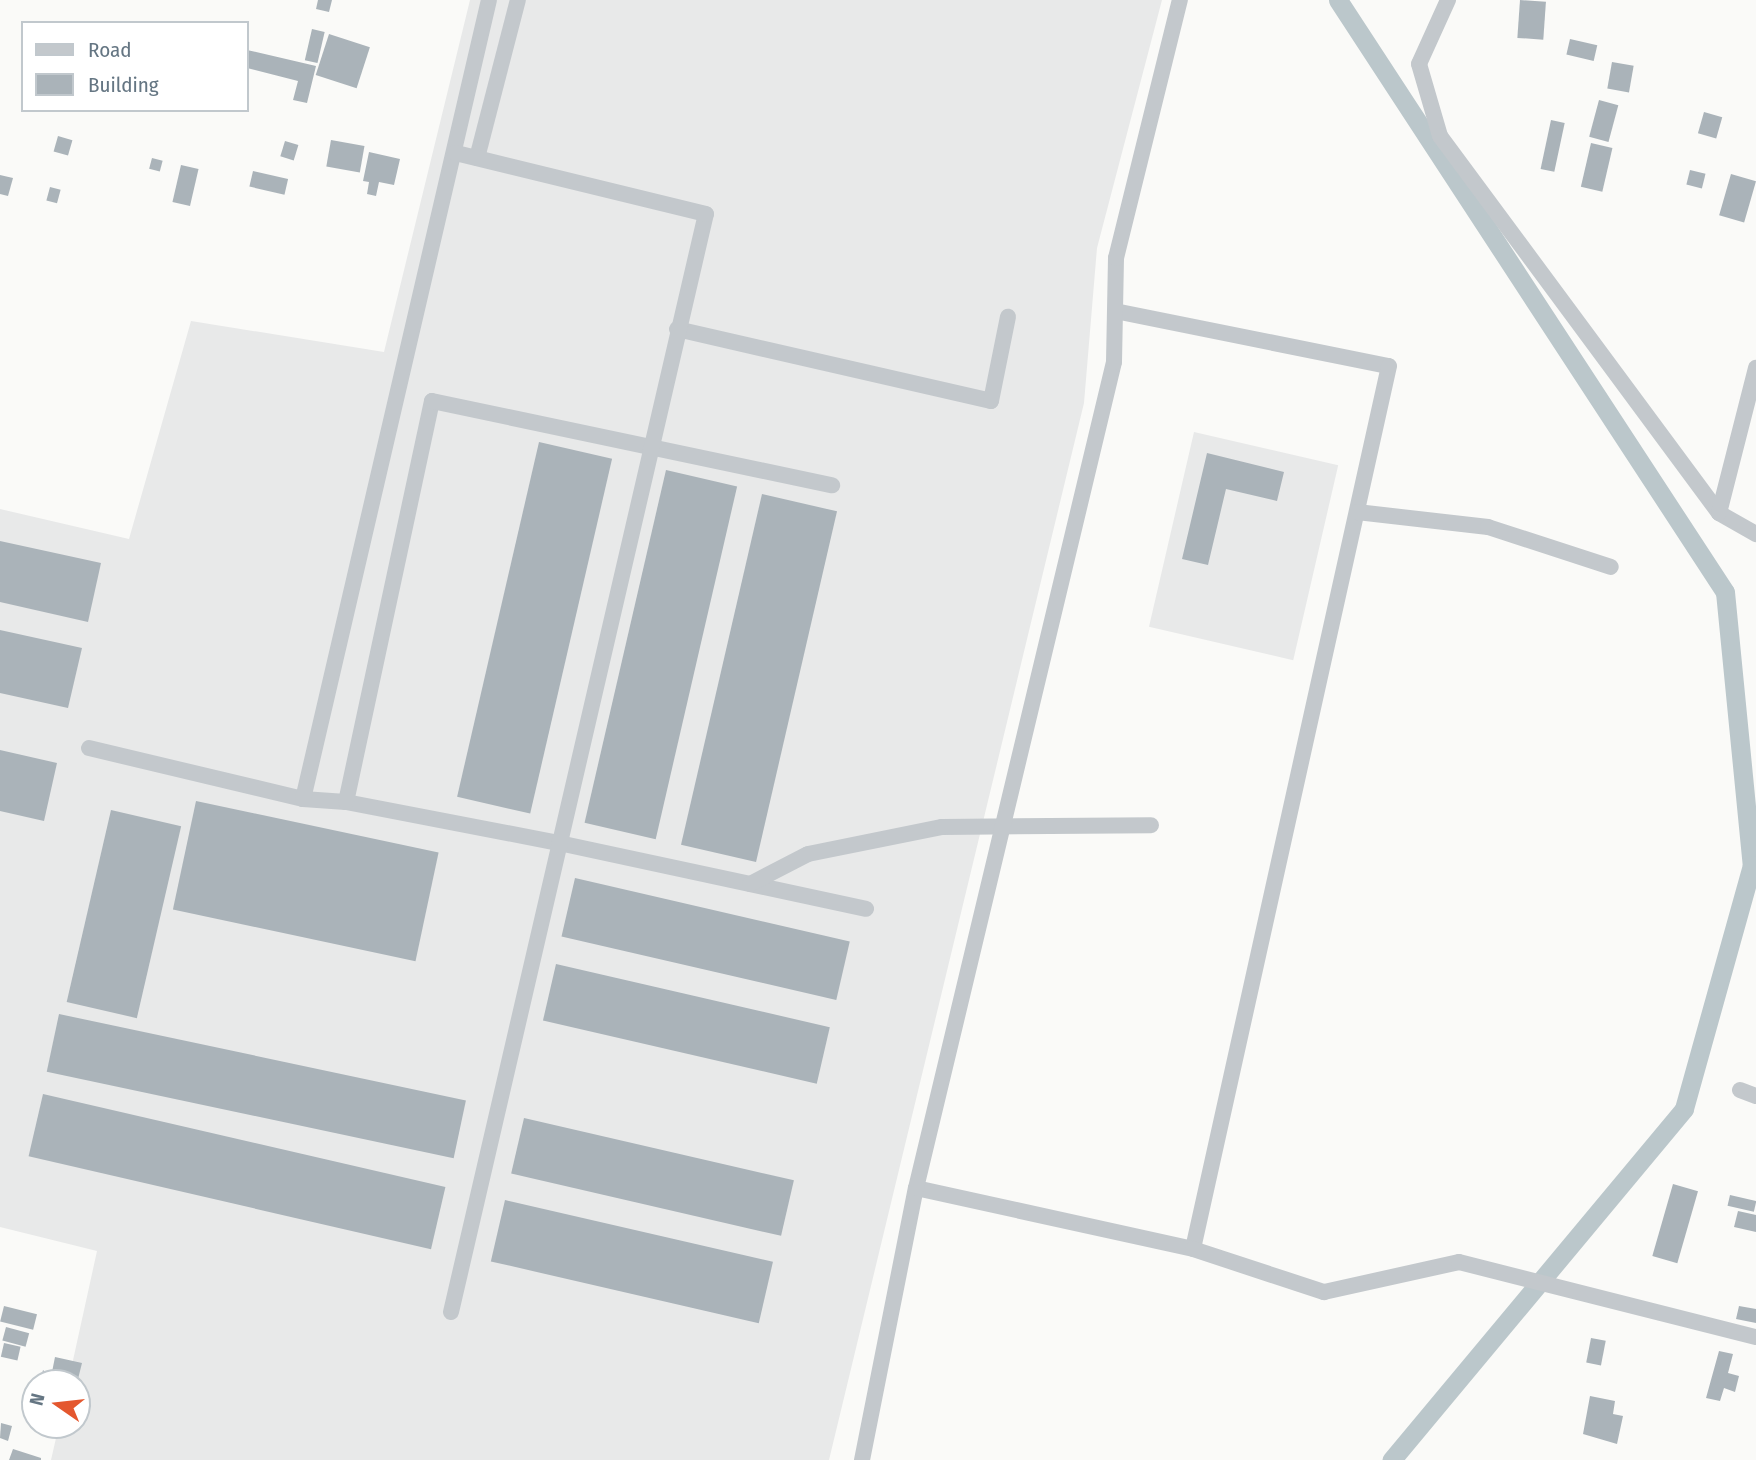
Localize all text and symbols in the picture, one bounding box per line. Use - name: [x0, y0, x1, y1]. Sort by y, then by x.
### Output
- legend: [21, 21, 248, 112]
- text: Road: [88, 37, 132, 63]
- text: Building: [88, 72, 159, 98]
- north arrow: [21, 1369, 91, 1439]
- text: N: [25, 1391, 50, 1408]

